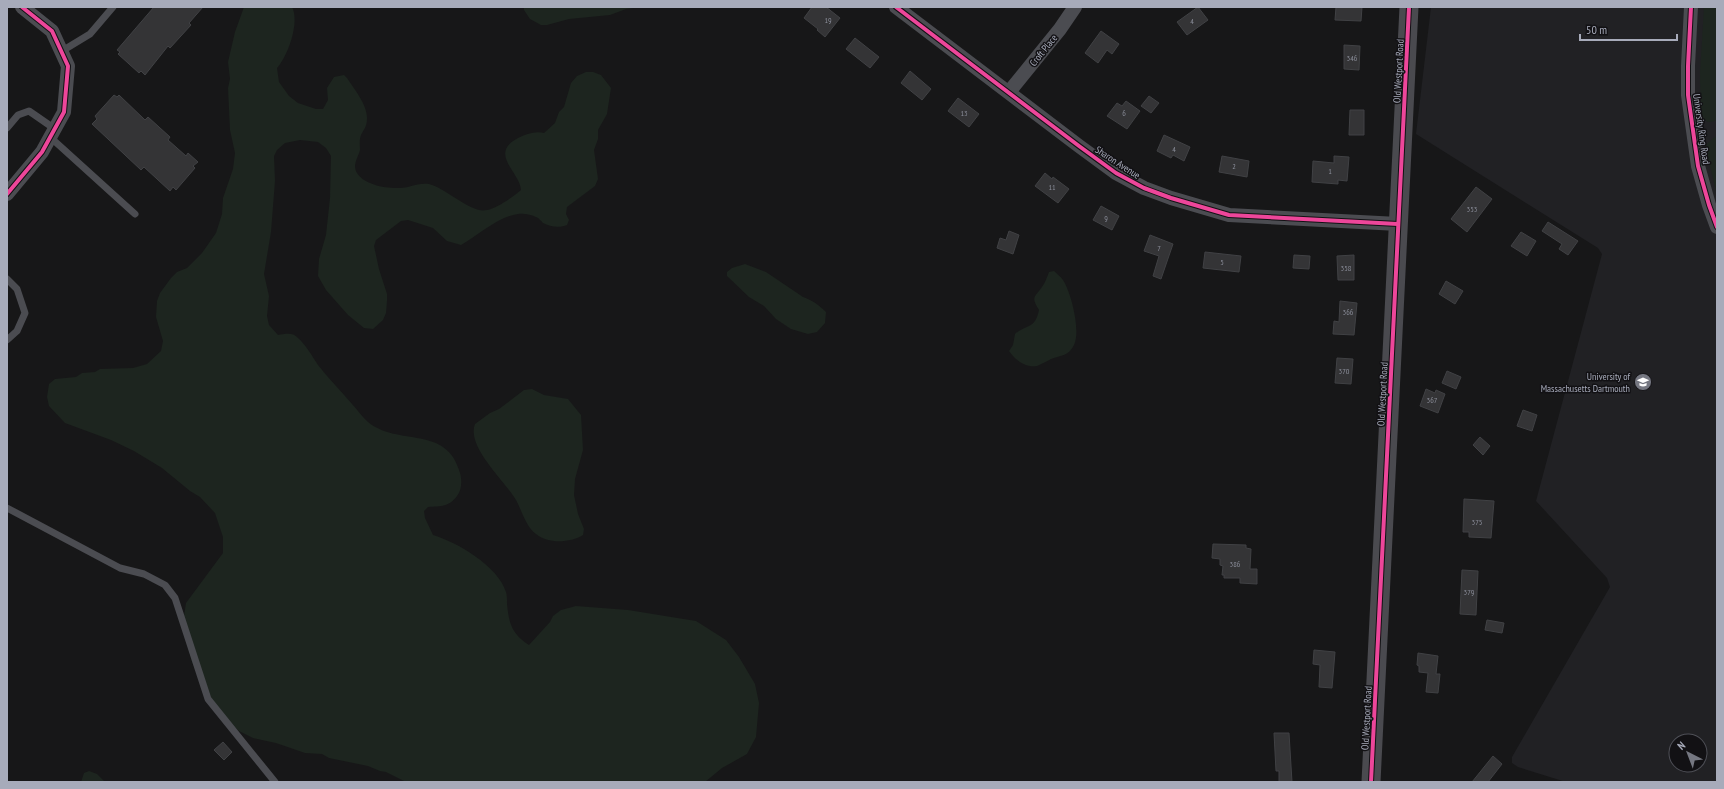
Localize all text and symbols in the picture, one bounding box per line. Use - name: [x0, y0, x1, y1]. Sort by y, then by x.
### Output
- house number: 19: [824, 15, 832, 25]
- house number: 4: [1190, 16, 1194, 26]
- scale bar: [1580, 16, 1677, 42]
- text: 50 m: [1586, 22, 1607, 37]
- street label: Croft Place: [1027, 32, 1060, 69]
- street label: Old Westport Road: [1390, 39, 1407, 103]
- house number: 346: [1347, 53, 1358, 63]
- street label: University Ring Road: [1690, 93, 1713, 165]
- house number: 13: [960, 108, 968, 118]
- house number: 6: [1122, 108, 1126, 118]
- street label: Sharon Avenue: [1093, 143, 1143, 182]
- house number: 4: [1172, 144, 1176, 154]
- house number: 2: [1232, 161, 1236, 171]
- house number: 1: [1328, 166, 1332, 176]
- house number: 11: [1048, 182, 1056, 192]
- house number: 353: [1467, 204, 1478, 214]
- house number: 9: [1104, 213, 1108, 223]
- house number: 7: [1157, 243, 1161, 253]
- house number: 5: [1220, 257, 1224, 267]
- house number: 358: [1341, 263, 1352, 273]
- house number: 366: [1343, 307, 1354, 317]
- street label: Old Westport Road: [1374, 362, 1391, 426]
- house number: 370: [1339, 366, 1350, 376]
- place label: University of Massachusetts Dartmouth: [1541, 370, 1630, 395]
- school or university icon: University of Massachusetts Dartmouth: [1633, 372, 1653, 392]
- house number: 367: [1427, 395, 1438, 405]
- house number: 375: [1472, 517, 1482, 527]
- house number: 386: [1230, 559, 1241, 569]
- house number: 379: [1464, 587, 1475, 597]
- street label: Old Westport Road: [1358, 686, 1375, 750]
- north arrow: [1668, 733, 1708, 773]
- text: N: [1674, 738, 1688, 753]

